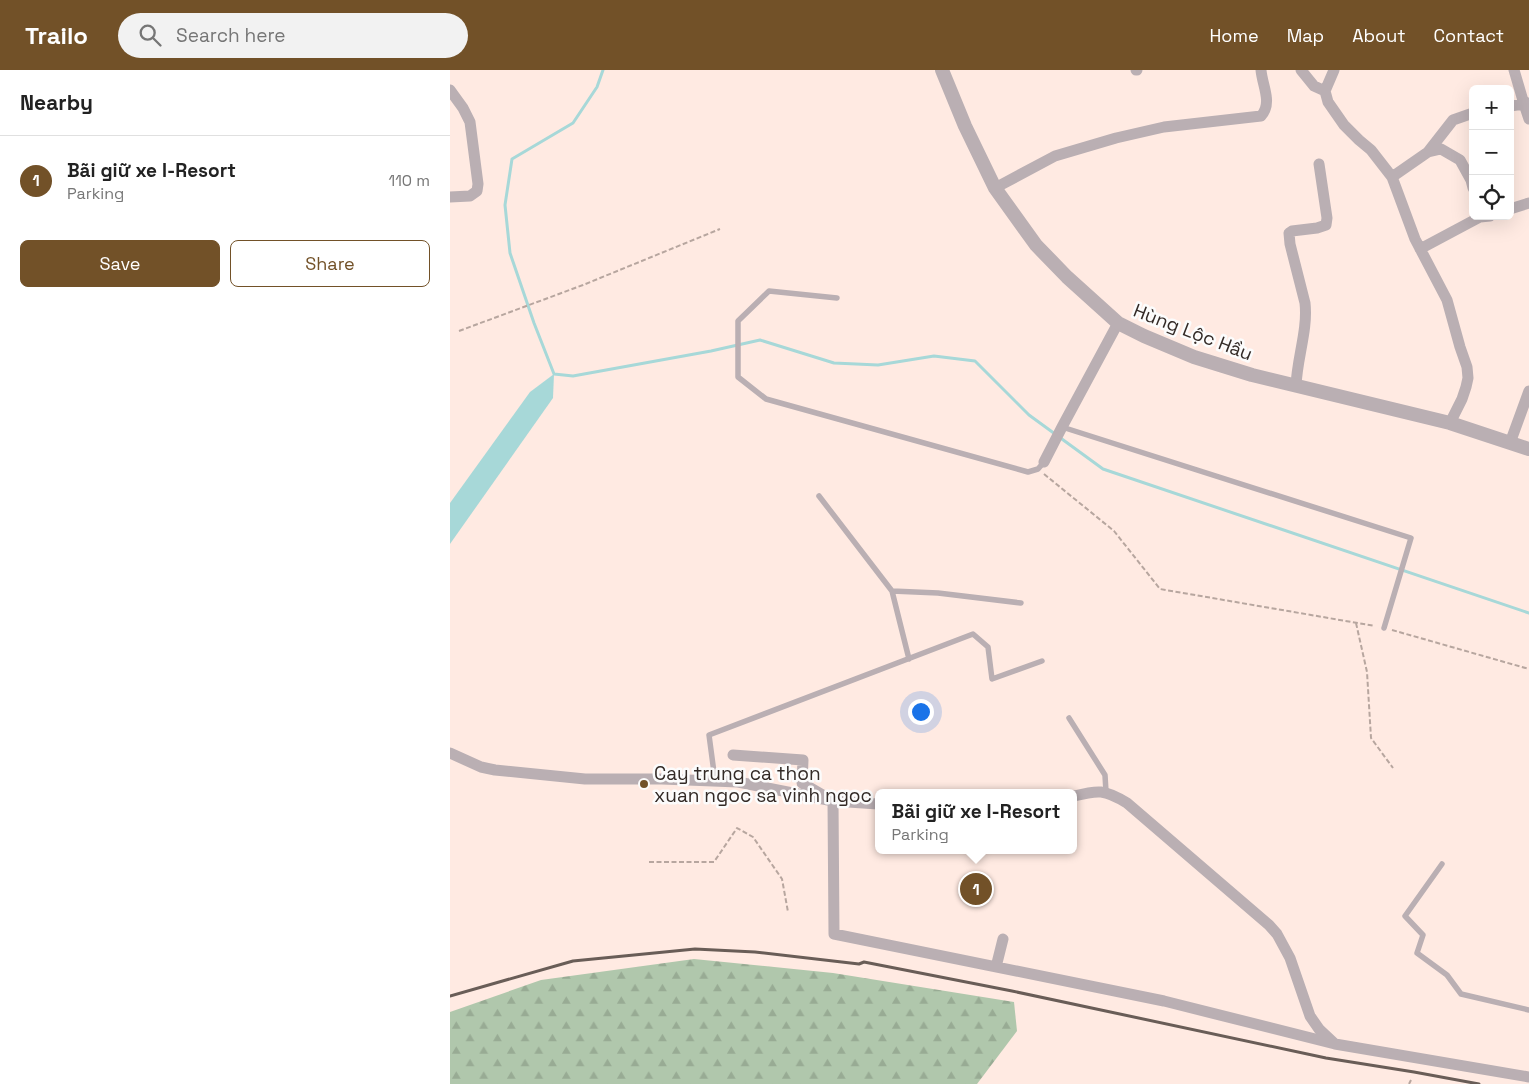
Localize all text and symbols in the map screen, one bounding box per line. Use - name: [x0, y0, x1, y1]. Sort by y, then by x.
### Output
- search box: [118, 13, 468, 58]
- text: Trailo: [25, 20, 88, 51]
- icon: search: [136, 21, 164, 49]
- text: Search here: [176, 23, 286, 48]
- text: Home: [1210, 24, 1259, 47]
- text: Map: [1287, 24, 1324, 47]
- text: About: [1352, 24, 1406, 47]
- text: Contact: [1434, 24, 1504, 47]
- map controls: [1469, 85, 1514, 220]
- button: +: [1469, 85, 1514, 130]
- text: Nearby: [20, 89, 93, 116]
- button: −: [1469, 130, 1514, 175]
- text: Bãi giữ xe I-Resort: [67, 158, 236, 183]
- text: 1: [32, 170, 40, 191]
- text: 110 m: [388, 170, 430, 191]
- button: locate: [1469, 175, 1514, 220]
- text: Parking: [67, 183, 124, 204]
- button: Save: [20, 240, 220, 287]
- button: Share: [230, 240, 430, 287]
- street label: Hùng Lộc Hầu: [1130, 298, 1256, 366]
- your location: [908, 699, 934, 725]
- place label: Cay trung ca thon xuan ngoc sa vinh ngoc: [654, 761, 872, 808]
- marker: Cay trung ca thon xuan ngoc sa vinh ngoc: [638, 778, 650, 790]
- popup: [875, 789, 1077, 854]
- text: Bãi giữ xe I-Resort: [892, 799, 1060, 824]
- text: Parking: [892, 824, 949, 845]
- pin: 1: [960, 870, 992, 908]

